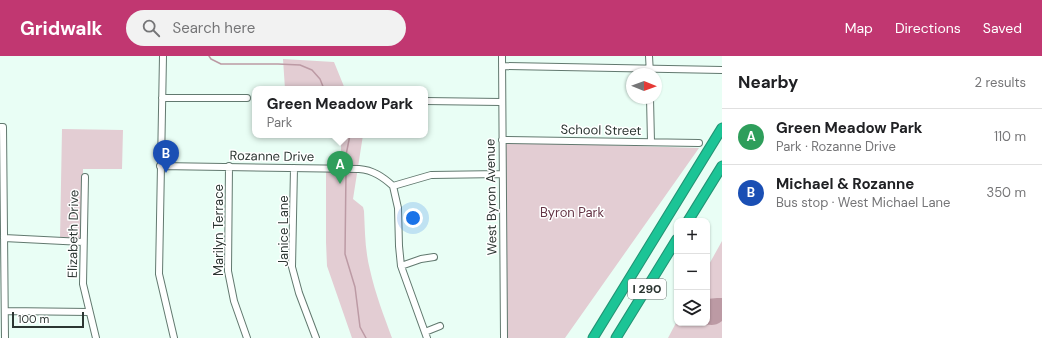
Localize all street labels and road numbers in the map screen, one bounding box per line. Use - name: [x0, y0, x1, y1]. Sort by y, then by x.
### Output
- street label: School Street: [560, 121, 642, 139]
- street label: West Byron Avenue: [481, 139, 501, 255]
- street label: Rozanne Drive: [230, 147, 314, 165]
- street label: Marilyn Terrace: [210, 184, 227, 276]
- street label: Elizabeth Drive: [64, 190, 82, 278]
- street label: Janice Lane: [275, 195, 292, 267]
- road number: I 290: [628, 279, 666, 299]

